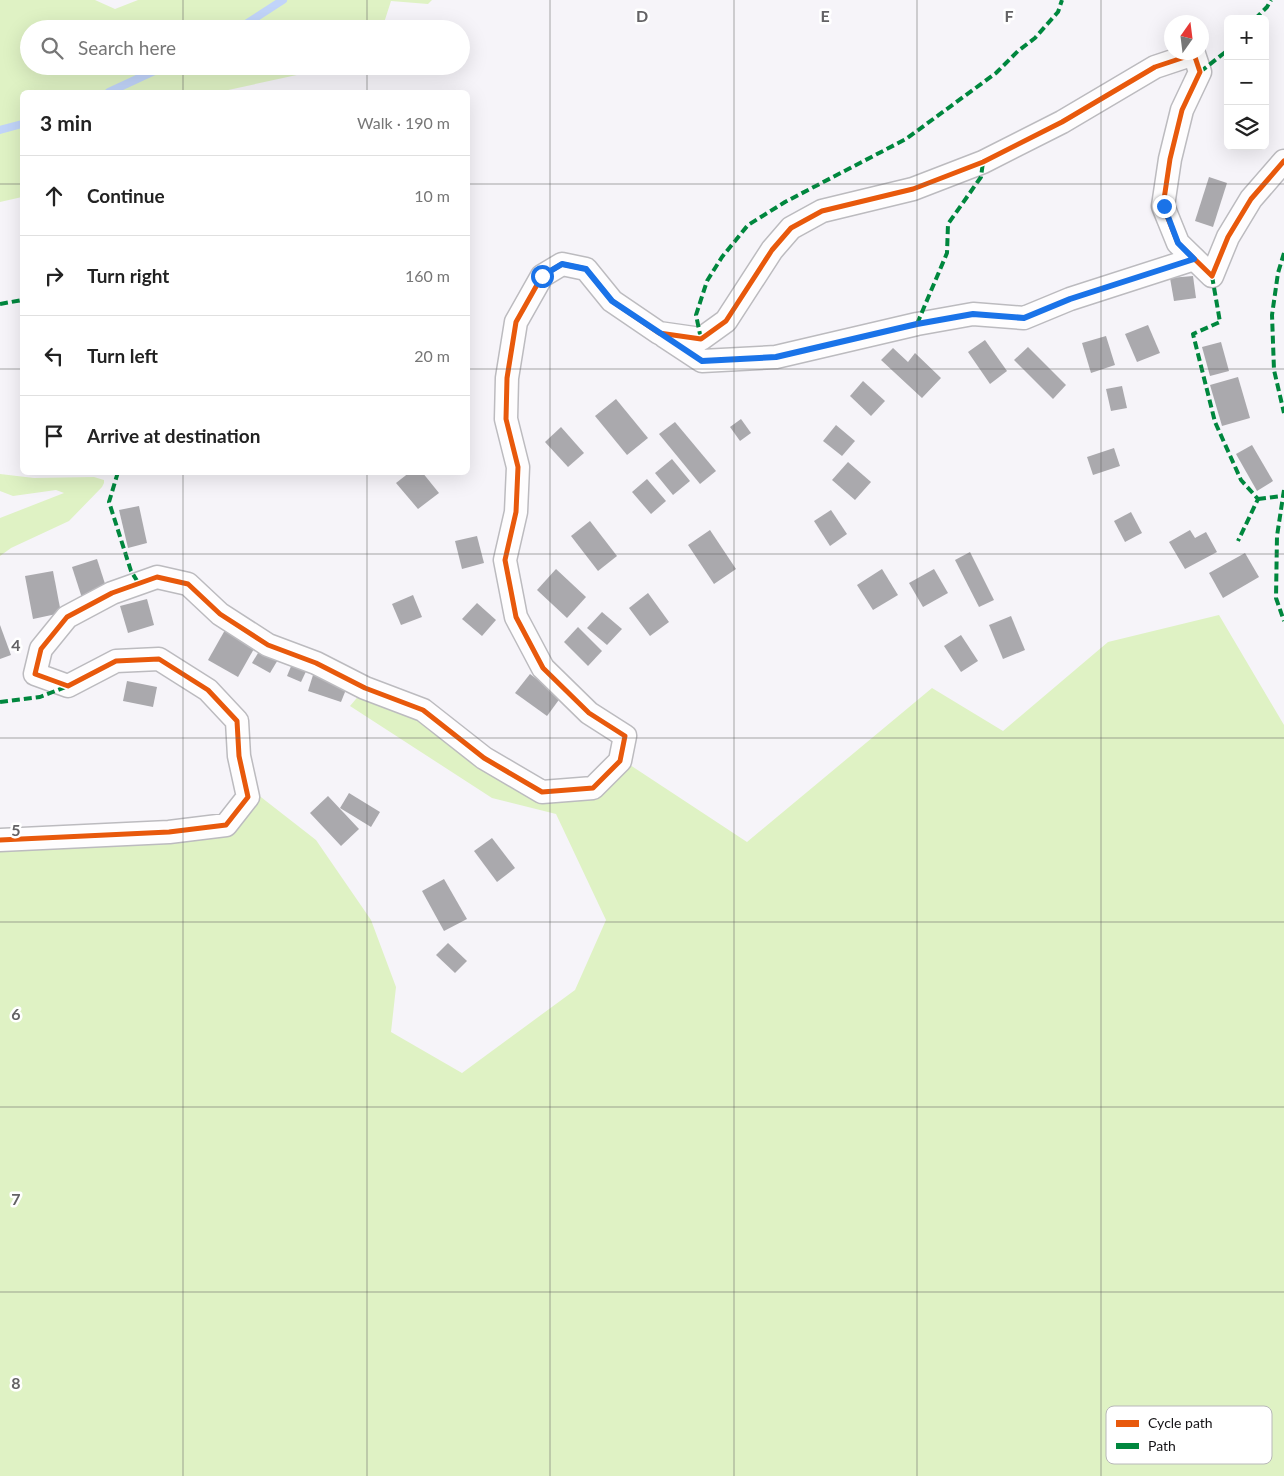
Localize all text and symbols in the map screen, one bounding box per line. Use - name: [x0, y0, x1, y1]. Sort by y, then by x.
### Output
- text: D: [636, 6, 648, 25]
- text: E: [820, 6, 830, 25]
- text: F: [1004, 6, 1014, 25]
- north arrow: [1164, 15, 1209, 60]
- map controls: [1224, 15, 1269, 150]
- button: +: [1224, 15, 1269, 60]
- search box: [20, 20, 470, 75]
- icon: search: [38, 34, 66, 62]
- text: Search here: [78, 36, 176, 59]
- button: −: [1224, 60, 1269, 105]
- button: layers: [1224, 105, 1269, 150]
- text: 3 min: [40, 110, 92, 135]
- text: Walk · 190 m: [357, 113, 450, 132]
- icon: ahead: [40, 182, 68, 210]
- text: Continue: [87, 184, 165, 207]
- text: 10 m: [414, 186, 450, 205]
- route end: [1153, 195, 1176, 218]
- icon: right: [40, 262, 68, 290]
- text: Turn right: [87, 264, 169, 287]
- route start: [531, 265, 554, 288]
- text: 160 m: [405, 266, 450, 285]
- icon: left: [40, 342, 68, 370]
- text: Turn left: [87, 344, 158, 367]
- text: 20 m: [414, 346, 450, 365]
- icon: arrive: [40, 422, 68, 450]
- text: Arrive at destination: [87, 424, 260, 447]
- text: 4: [11, 635, 21, 654]
- text: 5: [11, 820, 21, 839]
- text: 6: [11, 1004, 21, 1023]
- text: 7: [11, 1189, 21, 1208]
- text: 8: [11, 1373, 21, 1392]
- legend: [1106, 1406, 1272, 1464]
- text: Cycle path: [1148, 1414, 1213, 1431]
- text: Path: [1148, 1437, 1176, 1454]

